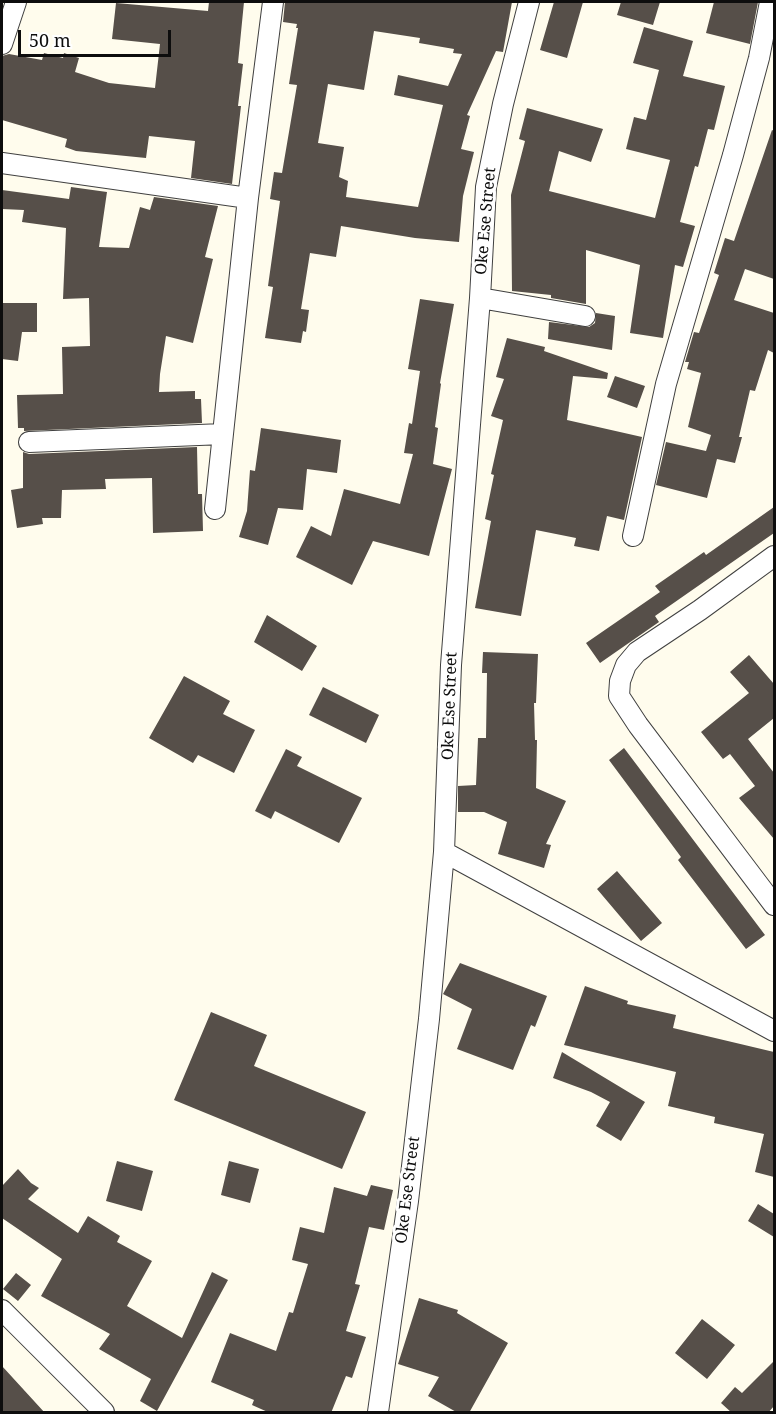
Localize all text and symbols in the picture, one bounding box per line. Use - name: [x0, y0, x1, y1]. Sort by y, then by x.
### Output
- scale bar: [21, 18, 174, 56]
- text: 50 m: [29, 28, 71, 52]
- street label: Oke Ese Street: [472, 166, 500, 276]
- street label: Oke Ese Street: [439, 652, 461, 760]
- street label: Oke Ese Street: [392, 1135, 424, 1245]

